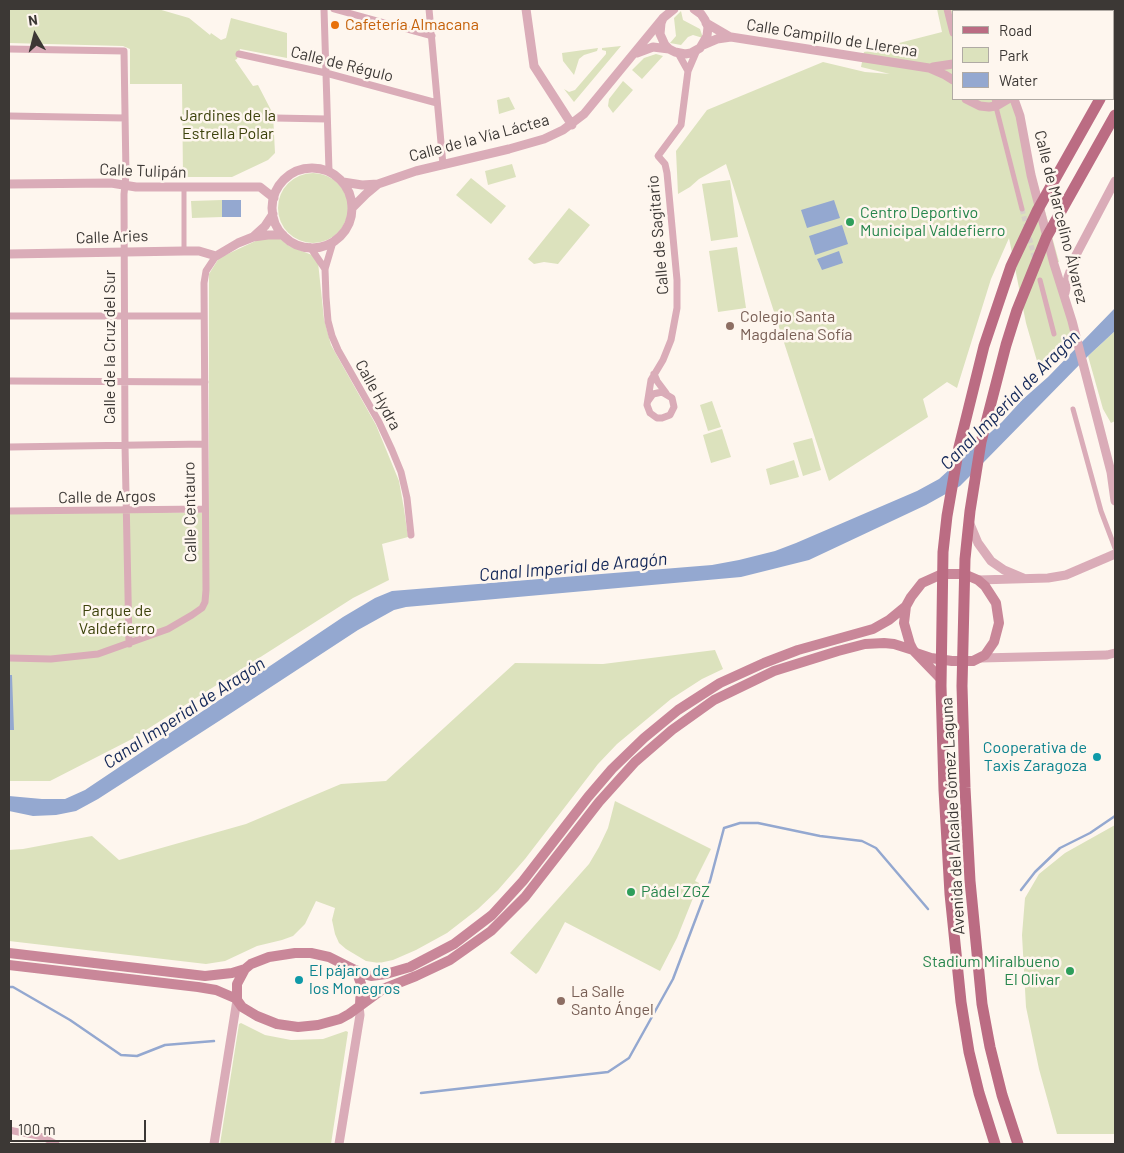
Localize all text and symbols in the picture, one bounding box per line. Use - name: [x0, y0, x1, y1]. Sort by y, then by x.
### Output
- north arrow: [10, 10, 60, 60]
- legend: [952, 10, 1114, 100]
- text: N: [27, 11, 39, 29]
- place label: Cafetería Almacana: [345, 15, 479, 35]
- street label: Calle Campillo de Llerena: [745, 15, 919, 61]
- marker: Cafetería Almacana: [329, 19, 341, 31]
- text: Road: [999, 21, 1032, 39]
- street label: Calle de Régulo: [289, 42, 395, 86]
- text: Park: [999, 46, 1028, 64]
- text: Water: [999, 71, 1038, 89]
- park label: Jardines de la Estrella Polar: [180, 106, 276, 144]
- street label: Calle de la Vía Láctea: [407, 110, 551, 166]
- street label: Calle de Marcelino Álvarez: [1030, 128, 1092, 306]
- street label: Calle Tulipán: [99, 160, 187, 182]
- street label: Calle de Sagitario: [643, 174, 673, 296]
- place label: Centro Deportivo Municipal Valdefierro: [860, 203, 1005, 241]
- marker: Centro Deportivo Municipal Valdefierro: [844, 216, 856, 228]
- street label: Calle Aries: [75, 226, 149, 248]
- street label: Calle de la Cruz del Sur: [100, 270, 120, 424]
- place label: Colegio Santa Magdalena Sofía: [740, 307, 853, 345]
- marker: Colegio Santa Magdalena Sofía: [724, 320, 736, 332]
- water label: Canal Imperial de Aragón: [936, 326, 1084, 474]
- street label: Calle Hydra: [351, 357, 405, 433]
- street label: Calle Centauro: [180, 461, 200, 563]
- street label: Calle de Argos: [58, 487, 156, 507]
- water label: Canal Imperial de Aragón: [478, 548, 668, 586]
- park label: Parque de Valdefierro: [79, 601, 155, 639]
- water label: Canal Imperial de Aragón: [99, 653, 269, 773]
- street label: Avenida del Alcalde Gómez Laguna: [937, 697, 969, 935]
- place label: Cooperativa de Taxis Zaragoza: [983, 738, 1087, 776]
- marker: Cooperativa de Taxis Zaragoza: [1091, 751, 1103, 763]
- place label: Pádel ZGZ: [641, 882, 710, 902]
- marker: Pádel ZGZ: [625, 886, 637, 898]
- place label: Stadium Miralbueno El Olivar: [923, 952, 1060, 990]
- place label: El pájaro de los Monegros: [309, 961, 400, 999]
- marker: Stadium Miralbueno El Olivar: [1064, 965, 1076, 977]
- marker: El pájaro de los Monegros: [293, 974, 305, 986]
- place label: La Salle Santo Ángel: [571, 982, 654, 1020]
- marker: La Salle Santo Ángel: [555, 995, 567, 1007]
- scale bar: [12, 1110, 149, 1142]
- text: 100 m: [18, 1120, 56, 1138]

